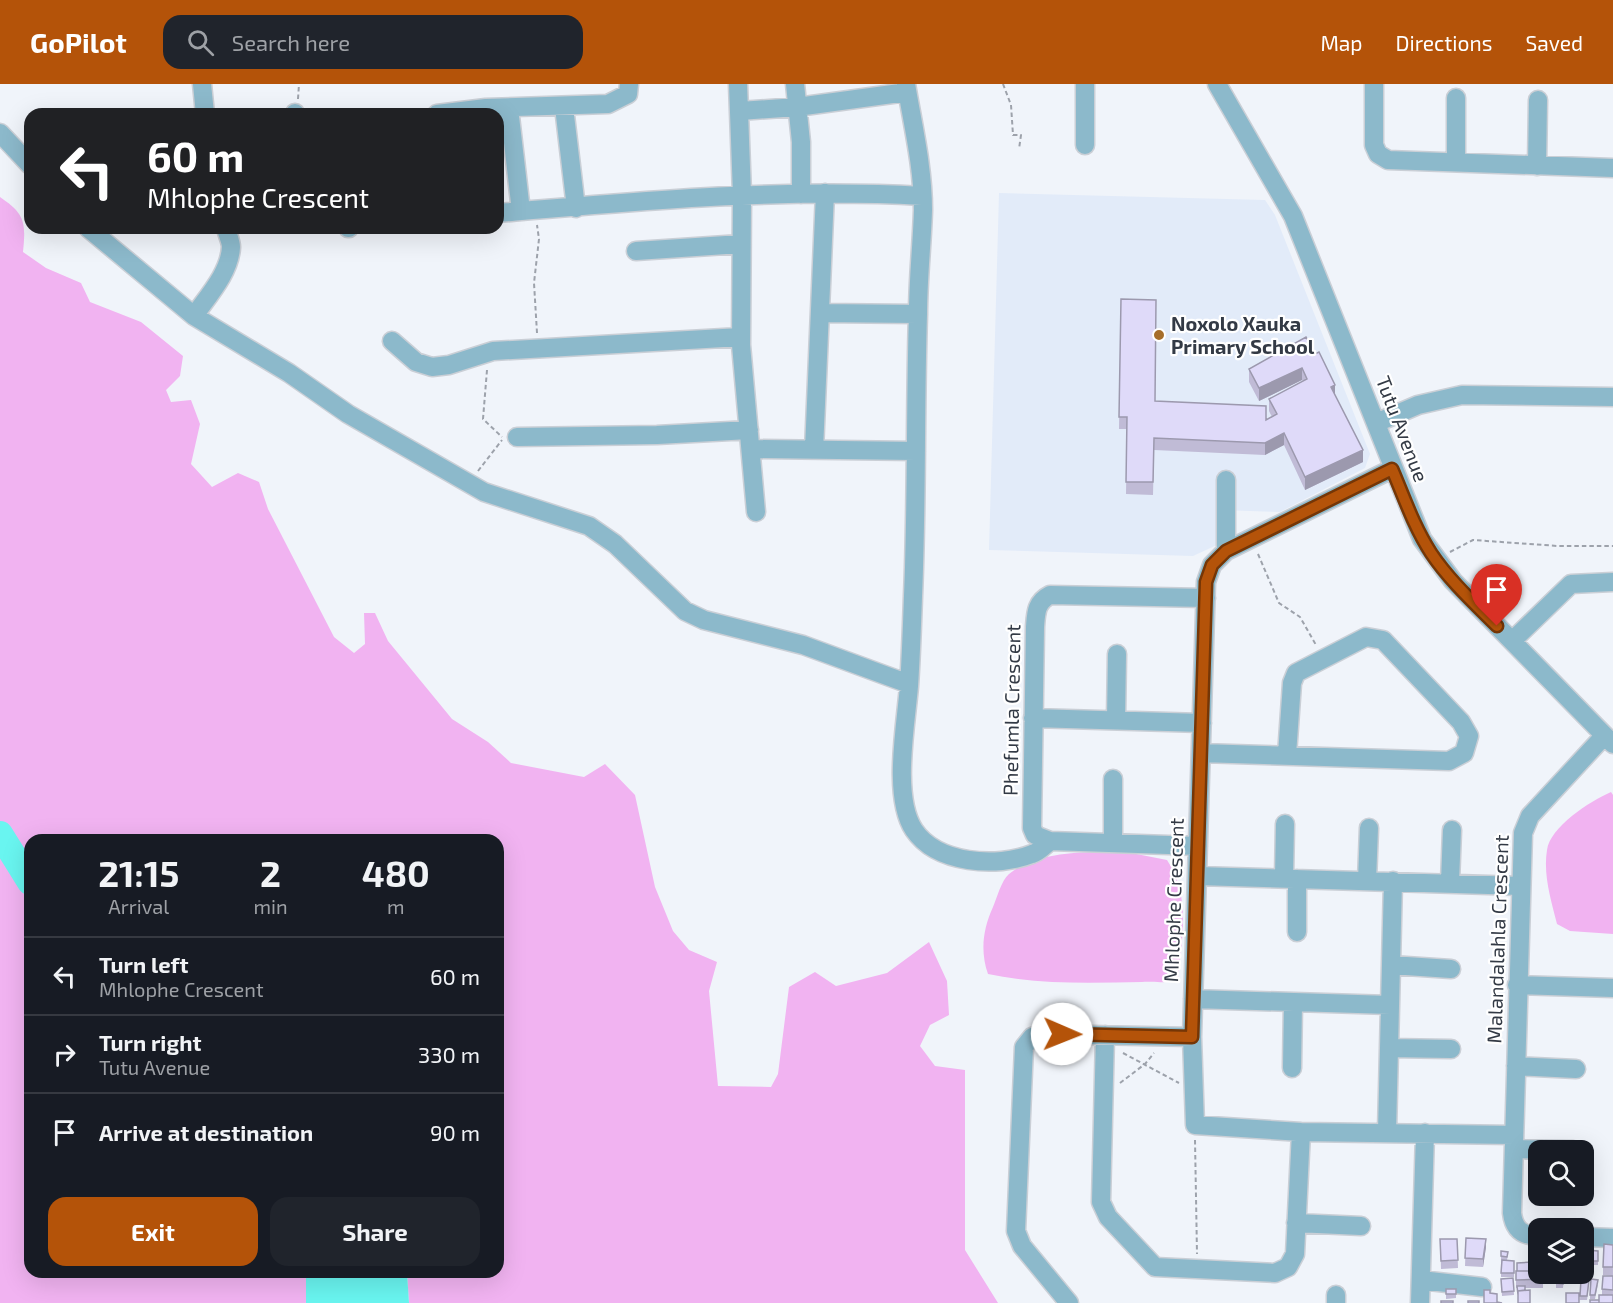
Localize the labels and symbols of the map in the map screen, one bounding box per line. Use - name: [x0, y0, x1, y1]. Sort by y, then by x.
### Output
- place label: Noxolo Xauka Primary School: [1171, 311, 1315, 359]
- marker: Noxolo Xauka Primary School: [1152, 328, 1166, 342]
- street label: Tutu Avenue: [1372, 372, 1434, 485]
- pin: [1471, 564, 1522, 626]
- street label: Phefumla Crescent: [998, 624, 1025, 796]
- street label: Mhlophe Crescent: [1158, 817, 1188, 983]
- street label: Malandalahla Crescent: [1481, 834, 1513, 1044]
- position arrow: [1030, 1002, 1094, 1066]

